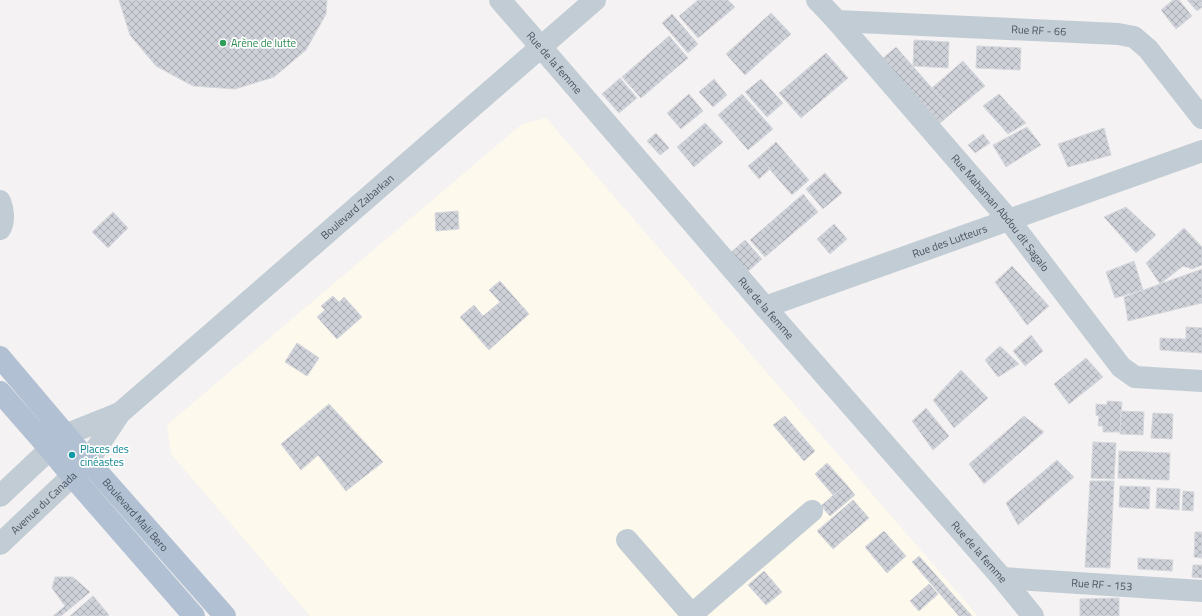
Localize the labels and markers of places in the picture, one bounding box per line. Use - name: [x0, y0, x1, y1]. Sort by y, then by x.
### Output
- place label: Arène de lutte: [231, 35, 297, 51]
- marker: Arène de lutte: [218, 38, 228, 48]
- place label: Places des cinéastes: [80, 441, 129, 470]
- marker: Places des cinéastes: [67, 450, 77, 460]

